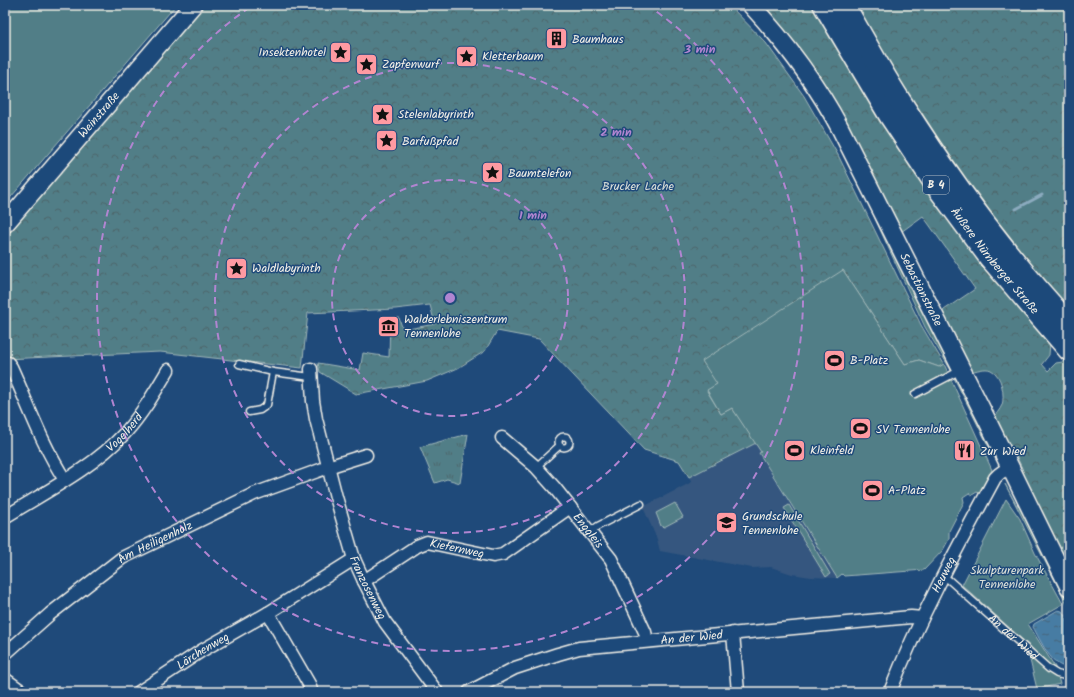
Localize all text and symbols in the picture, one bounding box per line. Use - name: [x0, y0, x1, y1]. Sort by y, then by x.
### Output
- building icon: Baumhaus: [544, 26, 570, 52]
- place label: Baumhaus: [572, 30, 624, 49]
- place icon: Insektenhotel: [328, 39, 354, 65]
- text: 3 min: [684, 40, 716, 59]
- place label: Insektenhotel: [258, 43, 326, 62]
- place icon: Kletterbaum: [454, 43, 480, 69]
- place label: Kletterbaum: [482, 47, 544, 66]
- place icon: Zapfenwurf: [354, 51, 380, 77]
- place label: Zapfenwurf: [382, 55, 441, 74]
- street label: Weinstraße: [73, 87, 125, 142]
- place icon: Stelenlabyrinth: [370, 101, 396, 127]
- place label: Stelenlabyrinth: [398, 105, 474, 124]
- text: 2 min: [600, 123, 632, 142]
- place icon: Barfußpfad: [374, 128, 400, 154]
- place label: Barfußpfad: [402, 132, 459, 151]
- place icon: Baumtelefon: [480, 160, 506, 186]
- place label: Baumtelefon: [508, 164, 571, 183]
- road number: B 4: [923, 176, 949, 194]
- park label: Brucker Lache: [602, 177, 675, 196]
- street label: Äußere Nürnberger Straße: [946, 203, 1044, 319]
- text: 1 min: [519, 206, 547, 225]
- street label: Sebastianstraße: [895, 249, 948, 330]
- place icon: Waldlabyrinth: [224, 255, 250, 281]
- place label: Waldlabyrinth: [252, 259, 321, 278]
- centre of rings: [443, 291, 457, 305]
- place label: Walderlebniszentrum Tennenlohe: [404, 310, 508, 343]
- museum icon: Walderlebniszentrum Tennenlohe: [376, 313, 402, 339]
- sports icon: B-Platz: [821, 347, 847, 373]
- place label: B-Platz: [850, 351, 888, 370]
- street label: Vogelherd: [102, 408, 148, 457]
- sports icon: SV Tennenlohe: [847, 416, 873, 442]
- place label: SV Tennenlohe: [876, 420, 951, 439]
- sports icon: Kleinfeld: [782, 437, 808, 463]
- restaurant icon: Zur Wied: [951, 438, 977, 464]
- place label: Kleinfeld: [810, 441, 855, 460]
- place label: Zur Wied: [980, 442, 1027, 461]
- sports icon: A-Platz: [860, 477, 886, 503]
- place label: A-Platz: [888, 481, 926, 500]
- place label: Grundschule Tennenlohe: [742, 507, 803, 540]
- street label: Enggleis: [568, 508, 609, 552]
- school or university icon: Grundschule Tennenlohe: [713, 510, 739, 536]
- street label: Am Heiligenholz: [113, 516, 196, 568]
- street label: Kiefernweg: [428, 533, 486, 563]
- street label: Franzosenweg: [344, 552, 392, 623]
- street label: Heuweg: [926, 553, 961, 596]
- park label: Skulpturenpark Tennenlohe: [970, 561, 1044, 594]
- street label: An der Wied: [984, 609, 1044, 666]
- street label: An der Wied: [660, 625, 724, 650]
- street label: Lärchenweg: [173, 627, 233, 674]

